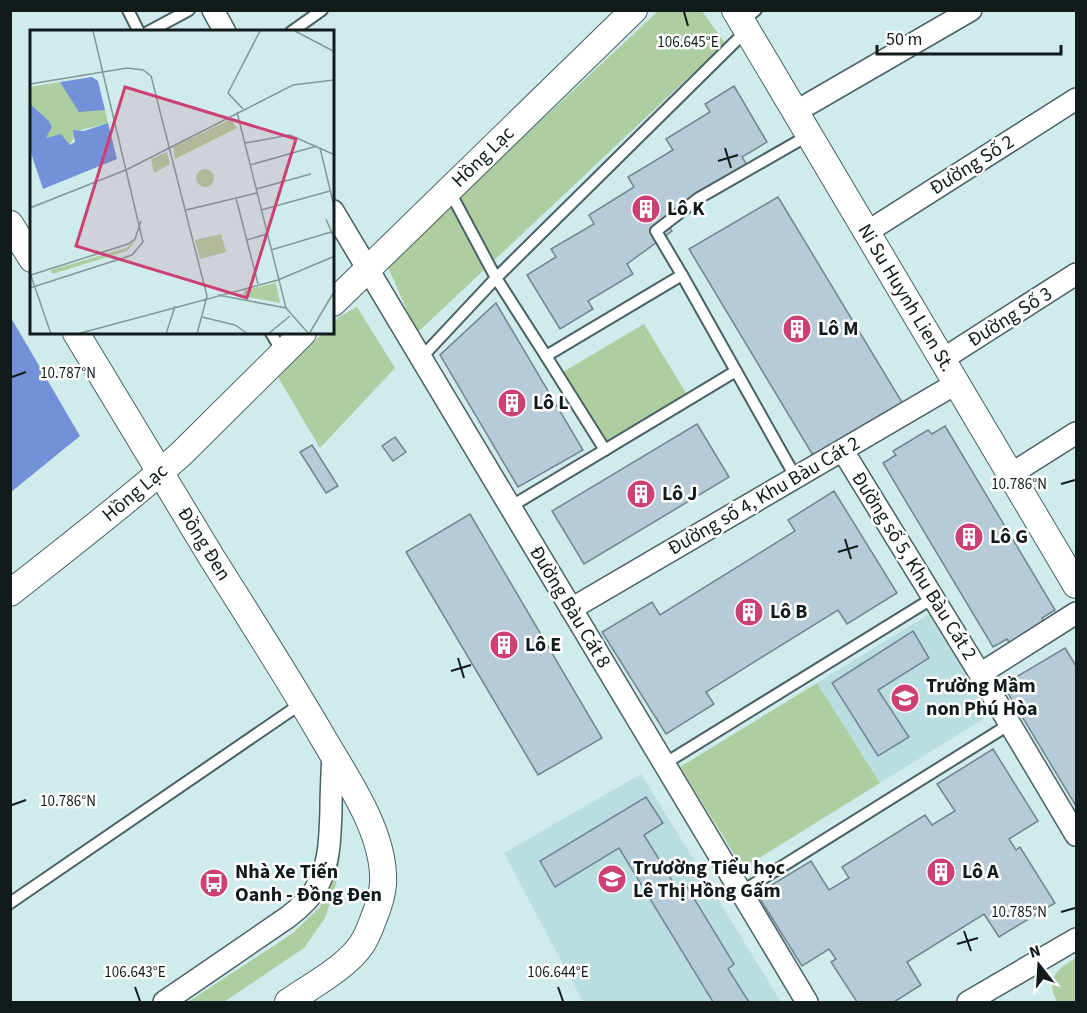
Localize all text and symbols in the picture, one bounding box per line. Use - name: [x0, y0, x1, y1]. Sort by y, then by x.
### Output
- scale bar: [877, 18, 1062, 56]
- text: 50 m: [886, 27, 922, 52]
- inset map: [30, 30, 334, 334]
- text: 106.645°E: [657, 32, 719, 53]
- street label: Hồng Lạc: [445, 120, 521, 194]
- street label: Đường Số 2: [924, 128, 1020, 202]
- building icon: Lô K: [630, 193, 662, 225]
- place label: Lô K: [667, 195, 705, 223]
- street label: Ni Su Huynh Lien St.: [851, 219, 961, 377]
- street label: Đường Số 3: [962, 280, 1058, 354]
- building icon: Lô M: [781, 313, 813, 345]
- place label: Lô M: [818, 315, 858, 343]
- text: 10.787°N: [40, 363, 96, 384]
- building icon: Lô L: [496, 387, 528, 419]
- place label: Lô L: [533, 389, 569, 417]
- street label: Đường số 4, Khu Bàu Cát 2: [663, 429, 865, 563]
- street label: Hồng Lạc: [96, 457, 174, 529]
- street label: Đường số 5, Khu Bàu Cát 2: [844, 466, 984, 666]
- text: 10.786°N: [991, 474, 1047, 495]
- building icon: Lô J: [625, 478, 657, 510]
- place label: Lô J: [662, 480, 697, 508]
- street label: Đồng Đen: [170, 502, 238, 586]
- building icon: Lô G: [953, 521, 985, 553]
- place label: Lô G: [990, 523, 1028, 551]
- street label: Đường Bàu Cát 8: [522, 541, 618, 673]
- building icon: Lô B: [733, 596, 765, 628]
- place label: Lô B: [770, 598, 807, 626]
- building icon: Lô E: [488, 629, 520, 661]
- place label: Lô E: [525, 631, 561, 659]
- place label: Trường Mầm non Phú Hòa: [926, 672, 1038, 723]
- school or university icon: Trường Mầm non Phú Hòa: [889, 682, 921, 714]
- text: 10.786°N: [40, 791, 96, 812]
- place label: Trươờng Tiểu học Lê Thị Hồng Gấm: [633, 854, 785, 905]
- building icon: Lô A: [925, 856, 957, 888]
- place label: Nhà Xe Tiến Oanh - Đồng Đen: [235, 858, 382, 909]
- place label: Lô A: [962, 858, 999, 886]
- school or university icon: Trươờng Tiểu học Lê Thị Hồng Gấm: [596, 863, 628, 895]
- bus stop icon: Nhà Xe Tiến Oanh - Đồng Đen: [198, 867, 230, 899]
- text: 10.785°N: [991, 902, 1047, 923]
- north arrow: [1009, 935, 1069, 995]
- text: N: [1027, 940, 1043, 964]
- text: 106.643°E: [104, 962, 166, 983]
- text: 106.644°E: [527, 962, 589, 983]

